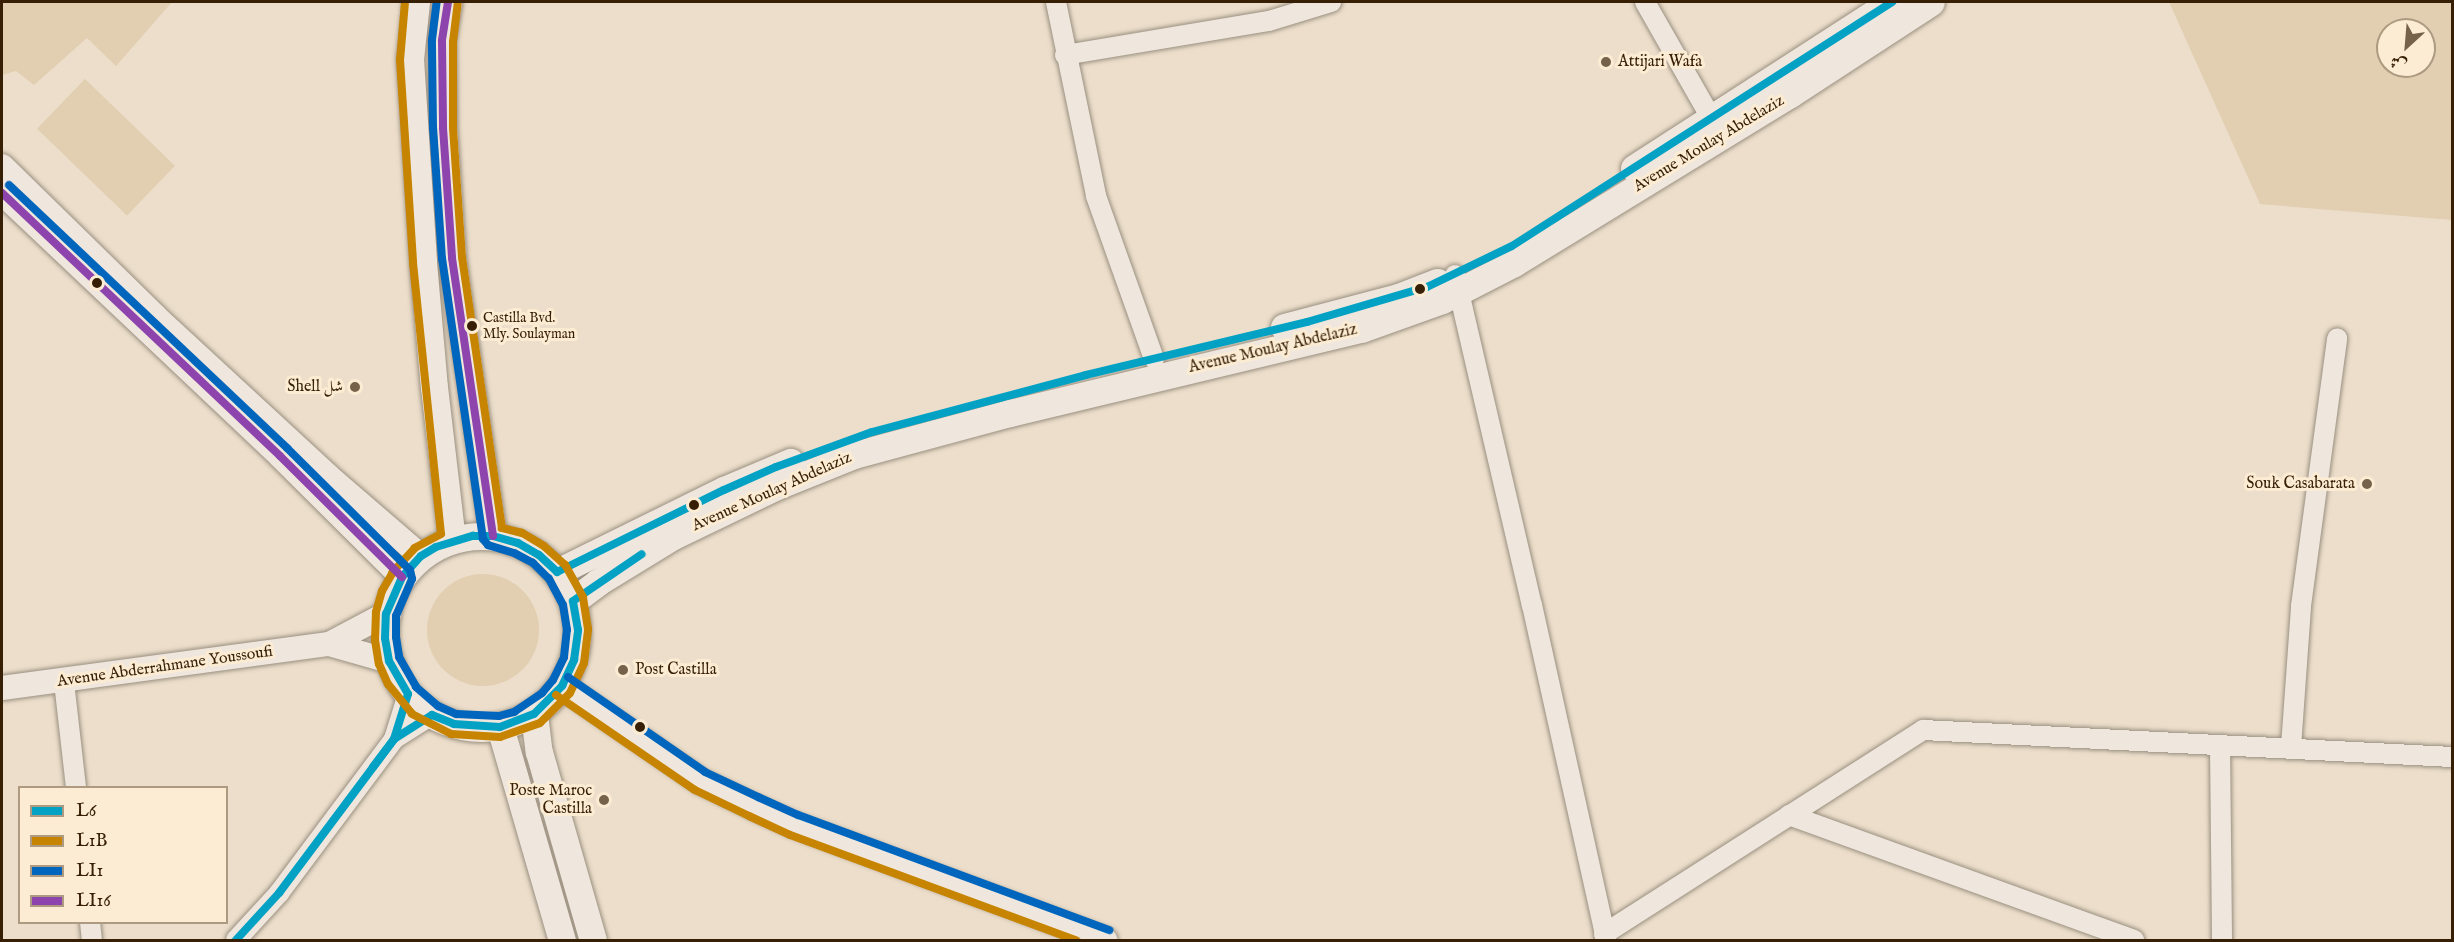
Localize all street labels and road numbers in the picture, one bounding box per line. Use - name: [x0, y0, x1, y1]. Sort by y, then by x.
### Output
- street label: Avenue Moulay Abdelaziz: [1630, 91, 1788, 197]
- street label: Avenue Moulay Abdelaziz: [1187, 320, 1359, 378]
- street label: Avenue Moulay Abdelaziz: [689, 448, 855, 536]
- street label: Avenue Abderrahmane Youssoufi: [56, 642, 274, 692]

